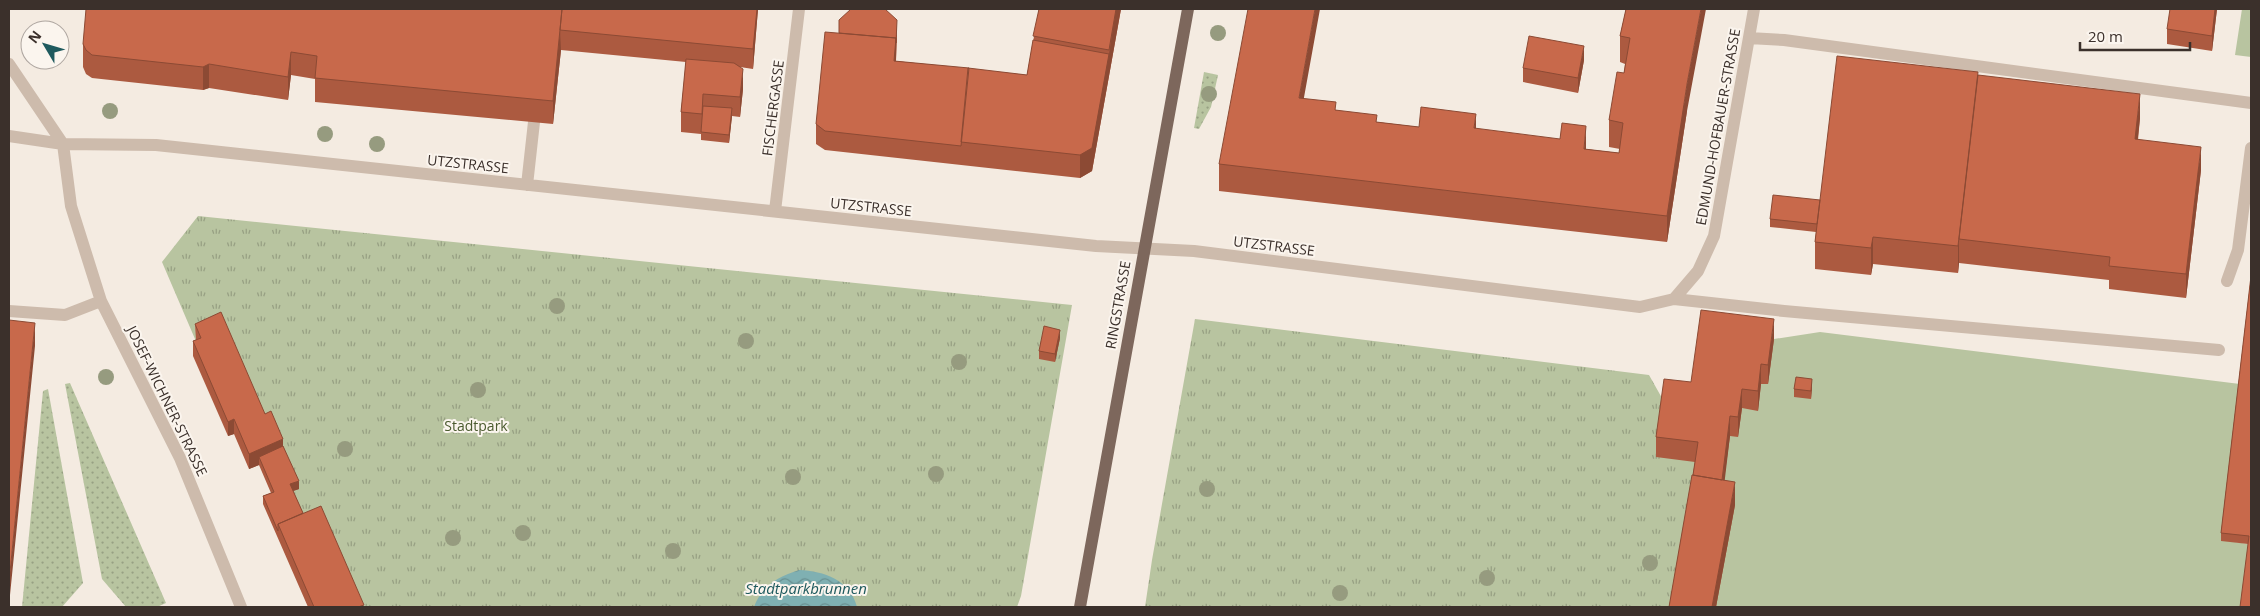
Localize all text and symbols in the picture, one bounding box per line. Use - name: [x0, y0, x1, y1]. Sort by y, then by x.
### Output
- north arrow: [20, 20, 70, 70]
- scale bar: [2080, 20, 2190, 52]
- text: N: [23, 26, 45, 47]
- text: 20 m: [2088, 26, 2123, 46]
- street label: EDMUND-HOFBAUER-STRASSE: [1691, 27, 1744, 227]
- street label: FISCHERGASSE: [757, 59, 788, 157]
- street label: UTZSTRASSE: [426, 150, 510, 177]
- street label: UTZSTRASSE: [829, 193, 913, 220]
- street label: UTZSTRASSE: [1232, 231, 1316, 260]
- street label: RINGSTRASSE: [1100, 259, 1135, 351]
- street label: JOSEF-WICHNER-STRASSE: [122, 321, 212, 479]
- park label: Stadtpark: [444, 416, 508, 435]
- water label: Stadtparkbrunnen: [745, 578, 867, 598]

